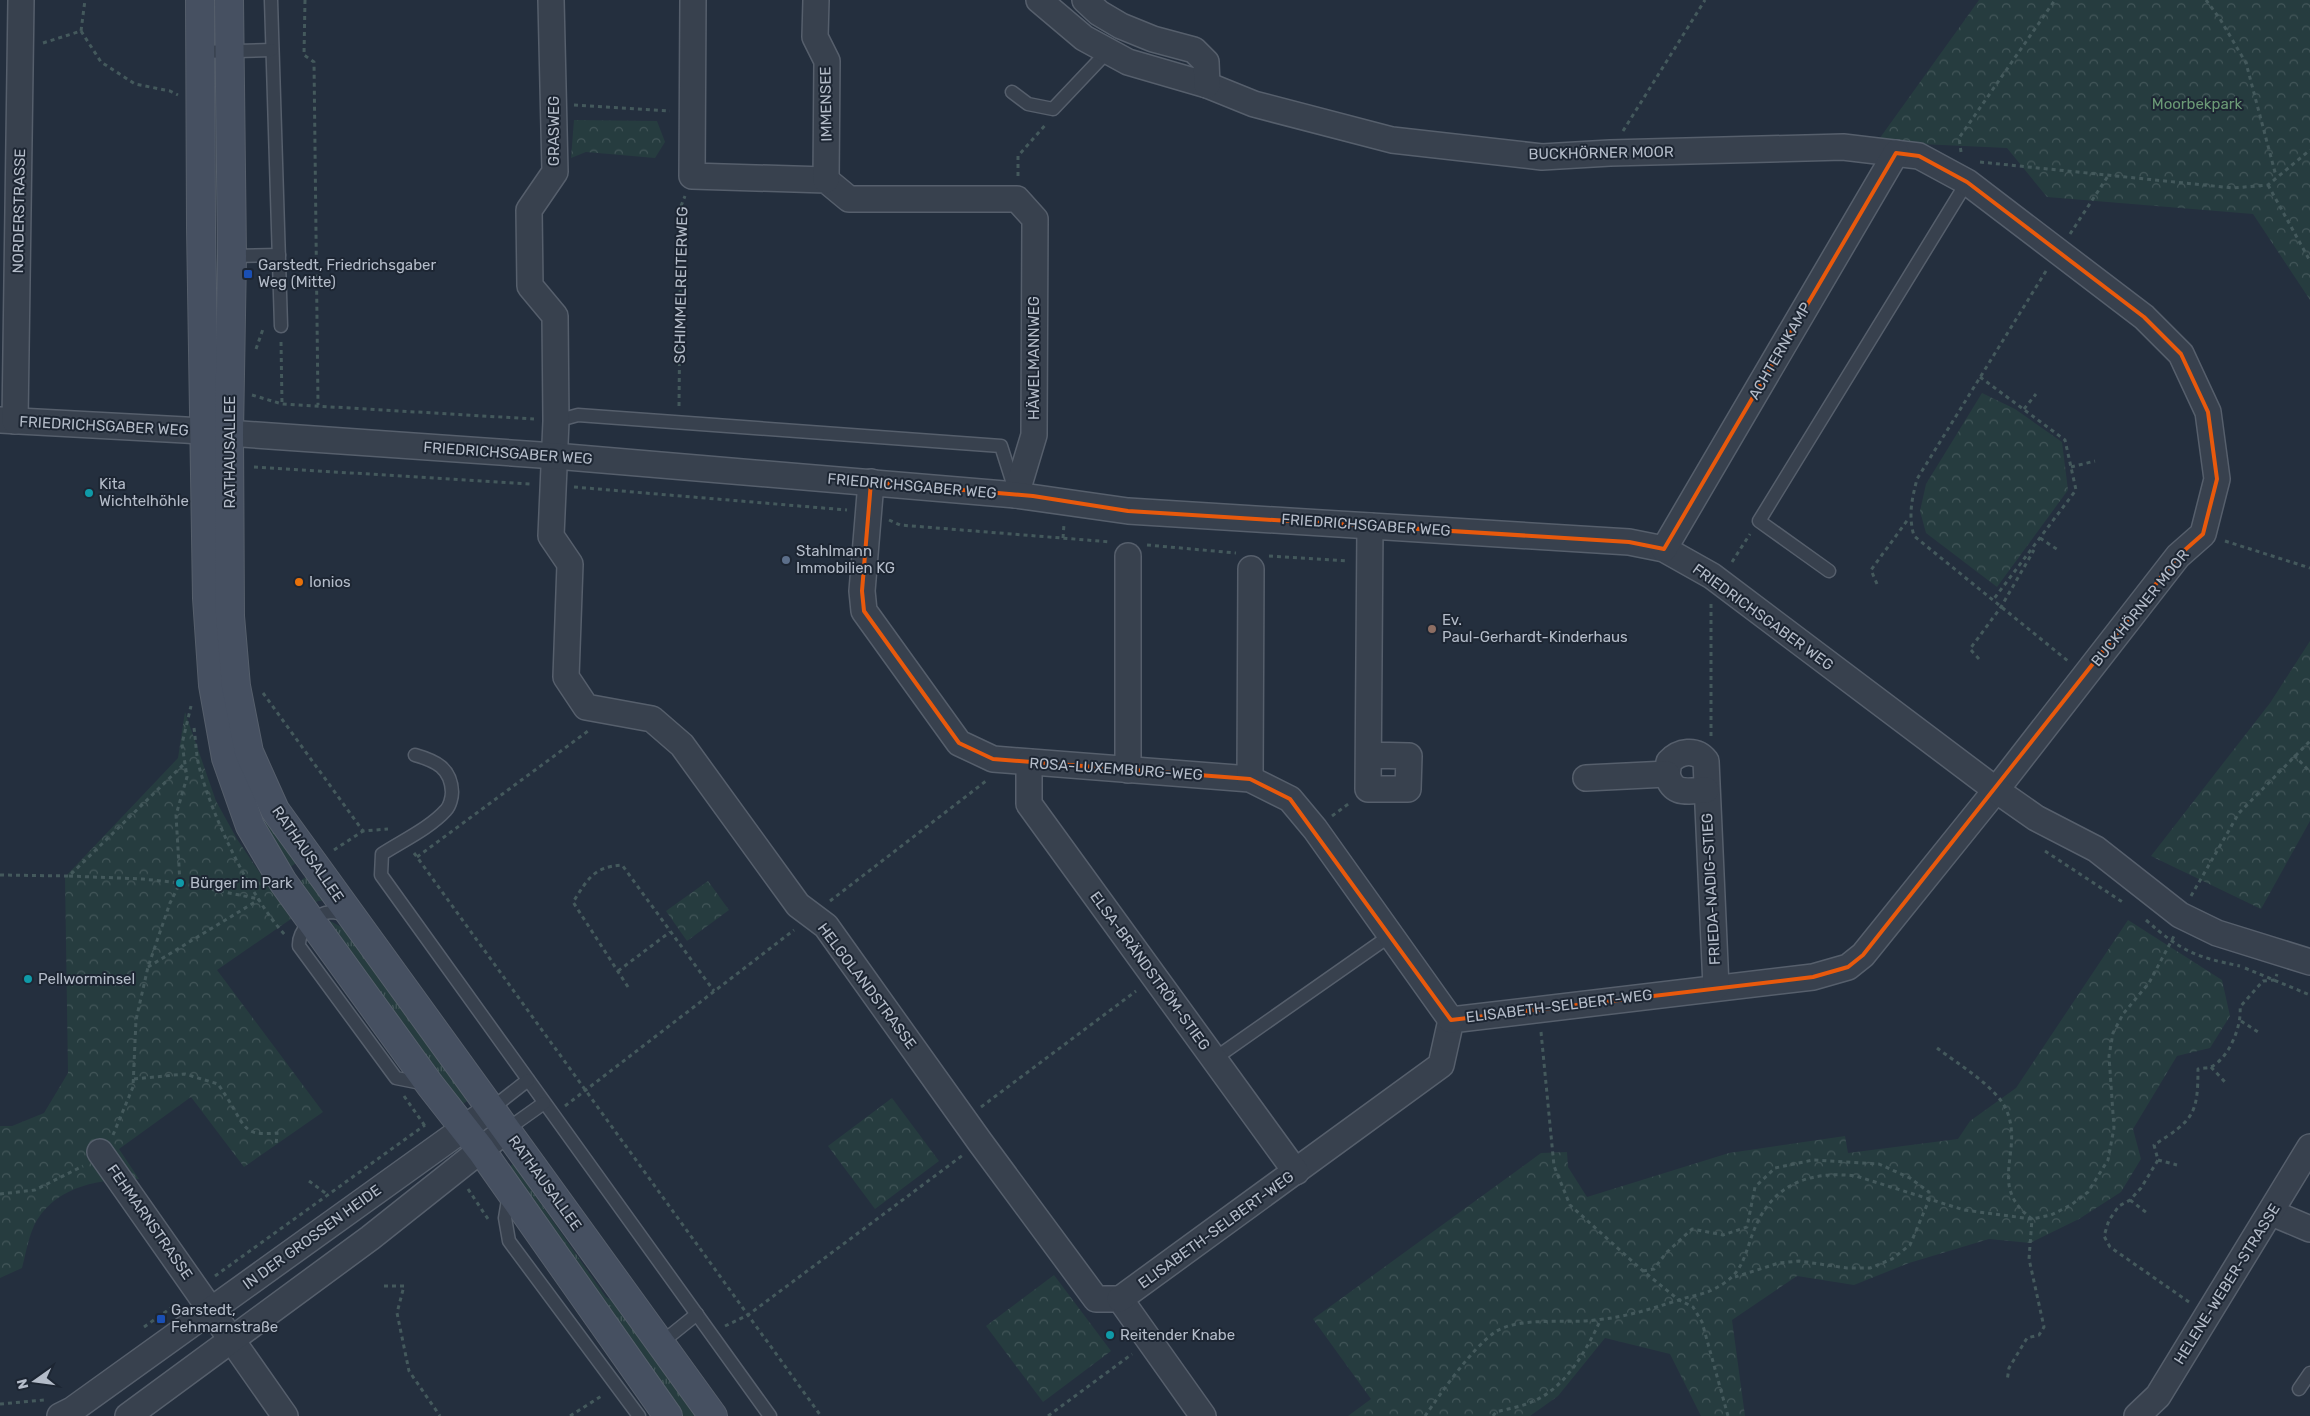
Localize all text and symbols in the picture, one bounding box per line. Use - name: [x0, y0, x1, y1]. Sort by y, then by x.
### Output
- street label: IMMENSEE: [816, 66, 836, 142]
- park label: Moorbekpark: [2152, 95, 2243, 113]
- street label: GRASWEG: [545, 96, 563, 166]
- street label: BUCKHÖRNER MOOR: [1528, 143, 1674, 163]
- street label: NORDERSTRASSE: [9, 148, 29, 274]
- street label: SCHIMMELREITERWEG: [671, 206, 691, 364]
- place label: Garstedt, Friedrichsgaber Weg (Mitte): [258, 256, 436, 291]
- marker: Garstedt, Friedrichsgaber Weg (Mitte): [242, 268, 254, 280]
- street label: HÄWELMANNWEG: [1025, 296, 1043, 420]
- street label: ACHTERNKAMP: [1745, 299, 1815, 403]
- street label: RATHAUSALLEE: [221, 396, 239, 508]
- street label: FRIEDRICHSGABER WEG: [19, 413, 189, 439]
- street label: FRIEDRICHSGABER WEG: [423, 438, 593, 468]
- street label: FRIEDRICHSGABER WEG: [827, 470, 997, 502]
- place label: Kita Wichtelhöhle: [99, 475, 189, 510]
- marker: Kita Wichtelhöhle: [83, 487, 95, 499]
- street label: FRIEDRICHSGABER WEG: [1281, 510, 1451, 540]
- place label: Stahlmann Immobilien KG: [796, 542, 895, 577]
- street label: BUCKHÖRNER MOOR: [2087, 546, 2193, 670]
- marker: Stahlmann Immobilien KG: [780, 554, 792, 566]
- street label: FRIEDRICHSGABER WEG: [1689, 560, 1837, 674]
- place label: Ionios: [309, 573, 351, 591]
- marker: Ionios: [293, 576, 305, 588]
- place label: Ev. Paul-Gerhardt-Kinderhaus: [1442, 611, 1628, 646]
- marker: Ev. Paul-Gerhardt-Kinderhaus: [1426, 623, 1438, 635]
- street label: ROSA-LUXEMBURG-WEG: [1029, 754, 1203, 784]
- street label: RATHAUSALLEE: [268, 803, 348, 905]
- street label: FRIEDA-NADIG-STIEG: [1698, 813, 1724, 965]
- place label: Bürger im Park: [190, 874, 293, 892]
- marker: Bürger im Park: [174, 877, 186, 889]
- street label: ELSA-BRÄNDSTRÖM-STIEG: [1086, 888, 1214, 1054]
- street label: HELGOLANDSTRASSE: [814, 919, 920, 1053]
- place label: Pellworminsel: [38, 970, 135, 988]
- marker: Pellworminsel: [22, 973, 34, 985]
- street label: ELISABETH-SELBERT-WEG: [1465, 986, 1653, 1026]
- street label: RATHAUSALLEE: [505, 1132, 585, 1234]
- street label: FEHMARNSTRASSE: [104, 1161, 196, 1283]
- street label: ELISABETH-SELBERT-WEG: [1135, 1168, 1297, 1292]
- street label: IN DER GROSSEN HEIDE: [239, 1181, 385, 1293]
- street label: HELENE-WEBER-STRASSE: [2170, 1200, 2284, 1368]
- place label: Garstedt, Fehmarnstraße: [171, 1301, 278, 1336]
- marker: Garstedt, Fehmarnstraße: [155, 1313, 167, 1325]
- place label: Reitender Knabe: [1120, 1326, 1235, 1344]
- marker: Reitender Knabe: [1104, 1329, 1116, 1341]
- north arrow: [10, 1356, 60, 1406]
- text: N: [13, 1377, 32, 1391]

